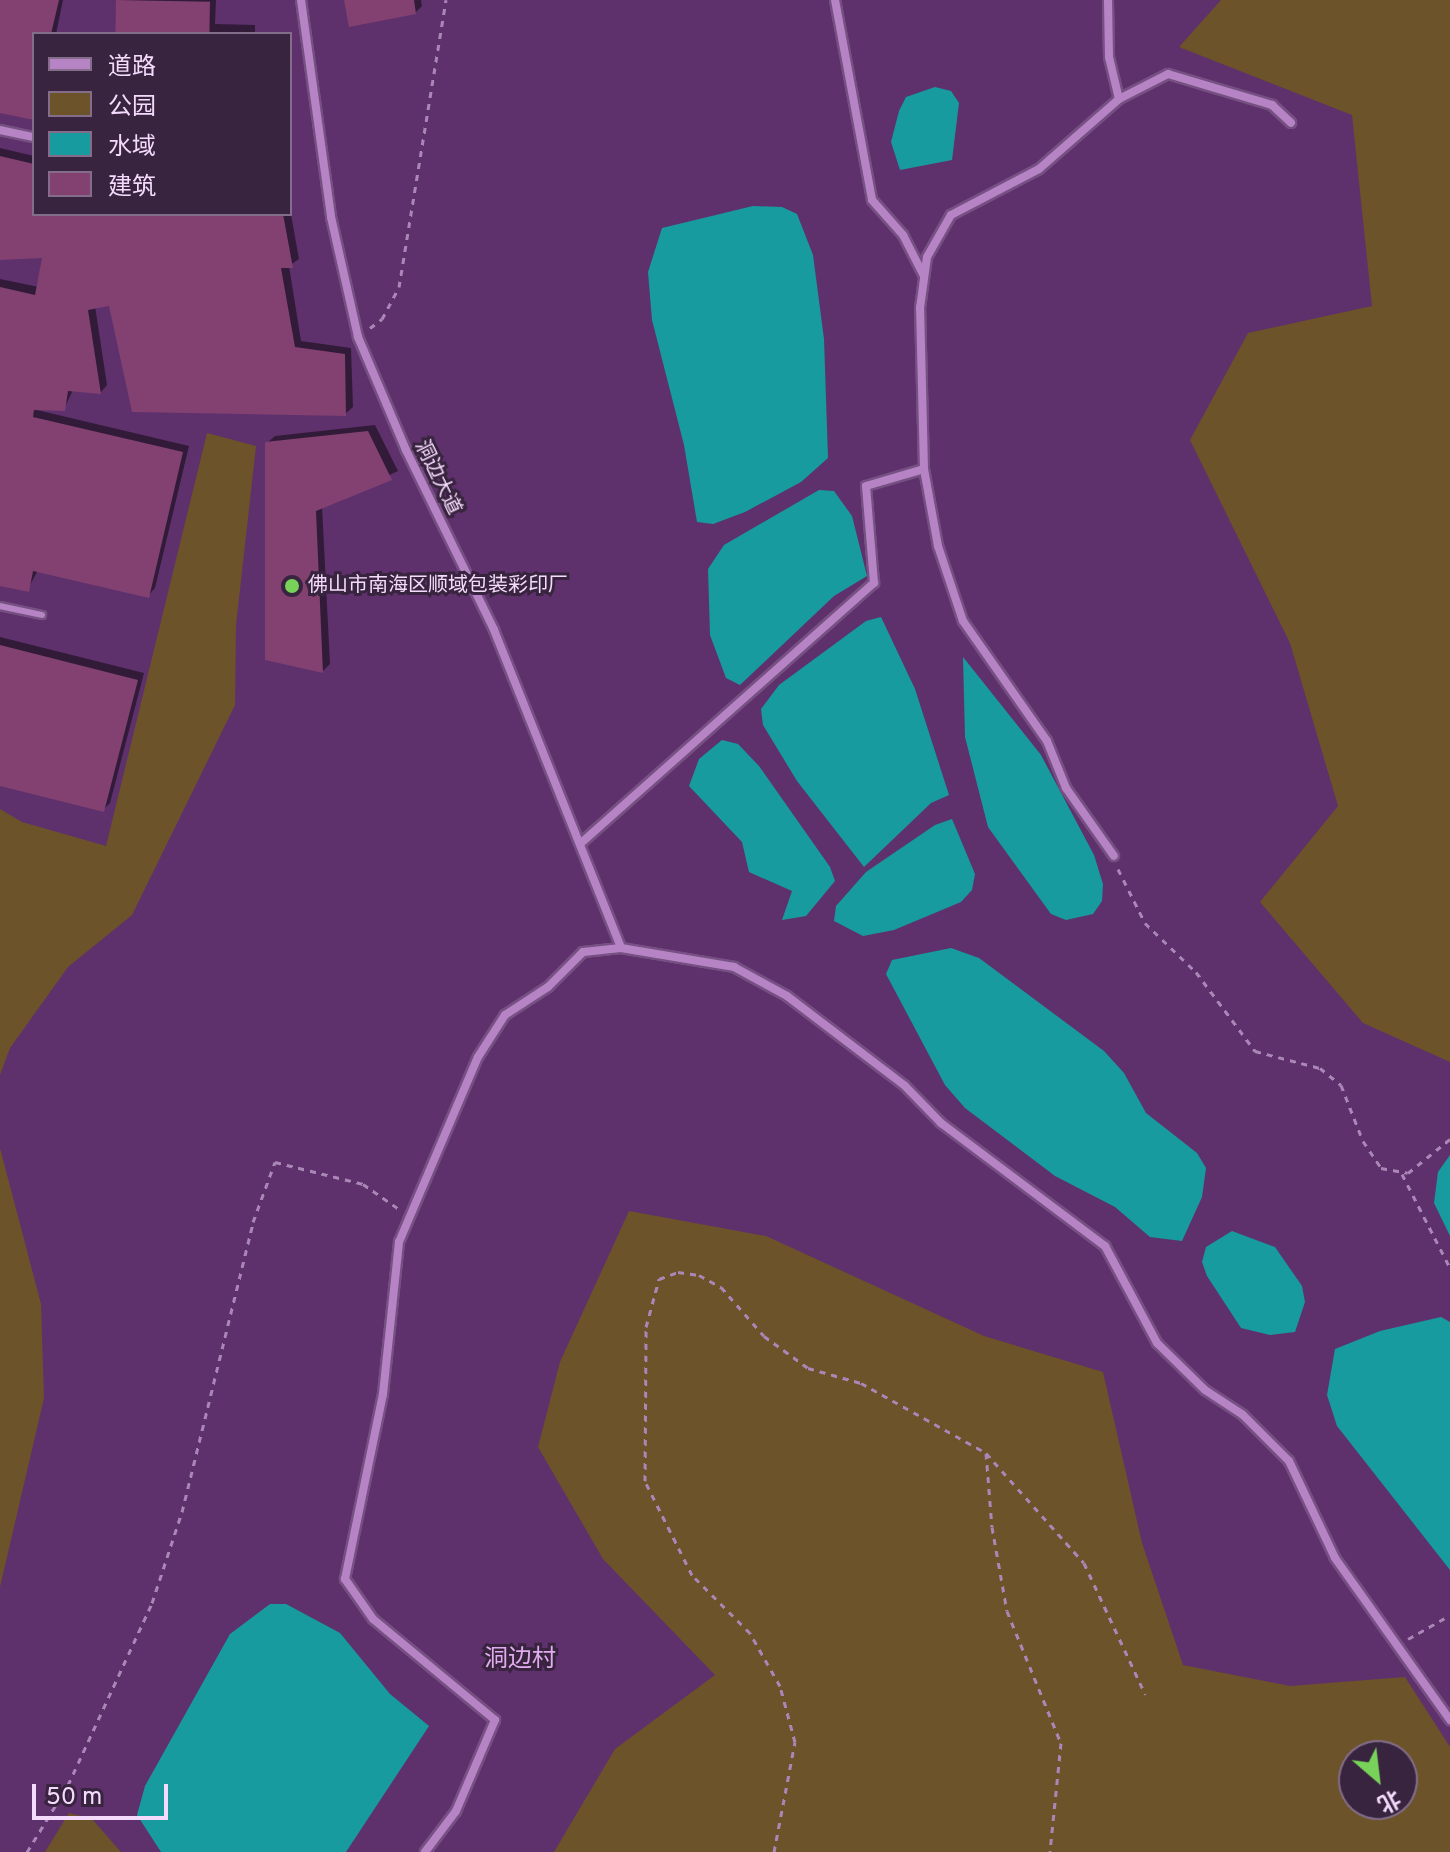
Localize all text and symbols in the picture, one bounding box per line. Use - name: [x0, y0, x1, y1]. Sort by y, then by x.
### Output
- legend: [32, 32, 292, 216]
- text: 道路: [108, 53, 156, 83]
- text: 公园: [108, 93, 156, 123]
- text: 水域: [108, 133, 156, 163]
- text: 建筑: [108, 173, 156, 203]
- street label: 洞边大道: [409, 437, 465, 519]
- place label: 佛山市南海区顺域包装彩印厂: [308, 574, 568, 598]
- marker: 佛山市南海区顺域包装彩印厂: [283, 577, 301, 595]
- district label: 洞边村: [484, 1647, 556, 1675]
- north arrow: [1338, 1740, 1418, 1820]
- scale bar: [36, 1768, 172, 1818]
- text: 50 m: [46, 1783, 102, 1813]
- text: 北: [1373, 1783, 1405, 1817]

